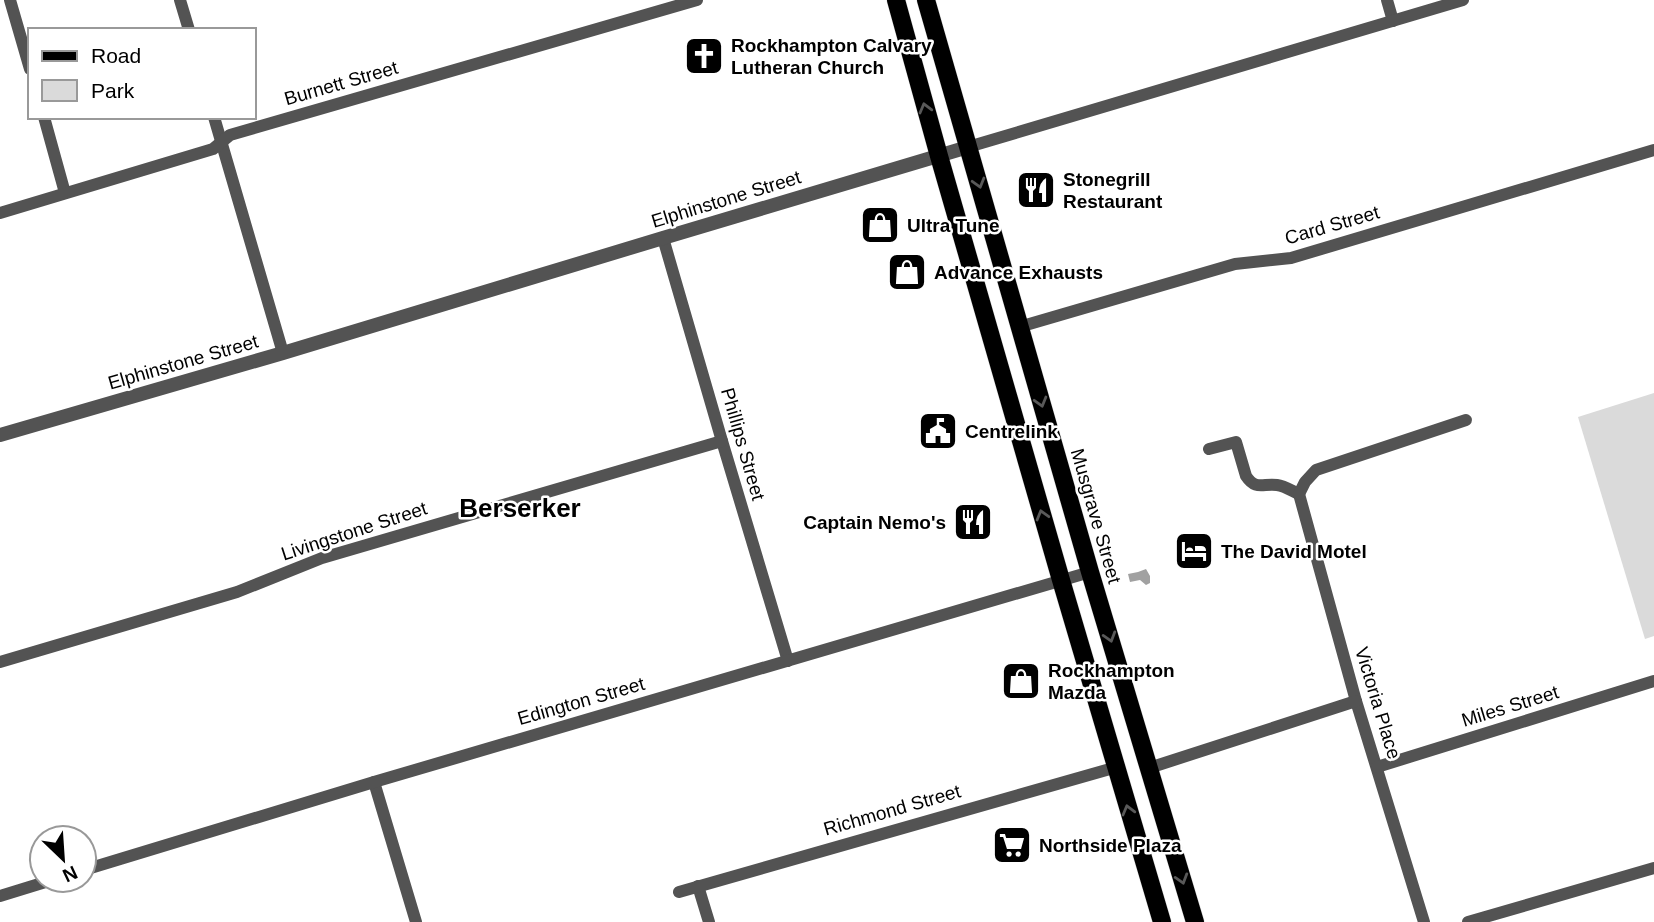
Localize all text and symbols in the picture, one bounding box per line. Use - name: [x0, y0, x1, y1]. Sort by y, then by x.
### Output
- legend: [28, 28, 256, 119]
- church icon: Rockhampton Calvary Lutheran Church: [683, 35, 725, 77]
- place label: Rockhampton Calvary Lutheran Church: [731, 35, 932, 78]
- text: Road: [91, 44, 141, 67]
- street label: Burnett Street: [282, 57, 401, 109]
- text: Park: [91, 79, 135, 102]
- one-way arrow: [919, 102, 934, 114]
- street label: Elphinstone Street: [649, 166, 804, 232]
- restaurant icon: Stonegrill Restaurant: [1015, 169, 1057, 211]
- place label: Stonegrill Restaurant: [1063, 169, 1163, 212]
- one-way arrow: [970, 177, 985, 189]
- street label: Card Street: [1282, 201, 1382, 248]
- shop icon: Ultra Tune: [859, 204, 901, 246]
- place label: Ultra Tune: [907, 215, 1000, 236]
- shop icon: Advance Exhausts: [886, 251, 928, 293]
- place label: Advance Exhausts: [934, 262, 1103, 283]
- street label: Elphinstone Street: [105, 330, 261, 393]
- street label: Phillips Street: [717, 385, 769, 503]
- one-way arrow: [1033, 396, 1048, 408]
- public building icon: Centrelink: [917, 410, 959, 452]
- place label: Centrelink: [965, 421, 1058, 442]
- street label: Musgrave Street: [1067, 446, 1126, 587]
- district label: Berserker: [459, 493, 581, 523]
- street label: Livingstone Street: [278, 497, 430, 564]
- restaurant icon: Captain Nemo's: [952, 501, 994, 543]
- one-way arrow: [1036, 509, 1050, 521]
- place label: Captain Nemo's: [803, 512, 946, 533]
- hotel icon: The David Motel: [1173, 530, 1215, 572]
- place label: The David Motel: [1221, 541, 1367, 562]
- one-way arrow: [1101, 631, 1116, 643]
- street label: Victoria Place: [1351, 645, 1405, 761]
- shop icon: Rockhampton Mazda: [1000, 660, 1042, 702]
- place label: Rockhampton Mazda: [1048, 660, 1175, 703]
- street label: Edington Street: [515, 673, 648, 729]
- street label: Miles Street: [1459, 681, 1562, 731]
- street label: Richmond Street: [821, 780, 964, 840]
- one-way arrow: [1122, 804, 1137, 816]
- north arrow: [28, 824, 98, 894]
- supermarket icon: Northside Plaza: [991, 824, 1033, 866]
- place label: Northside Plaza: [1039, 835, 1182, 856]
- text: N: [59, 862, 81, 886]
- one-way arrow: [1173, 872, 1188, 884]

